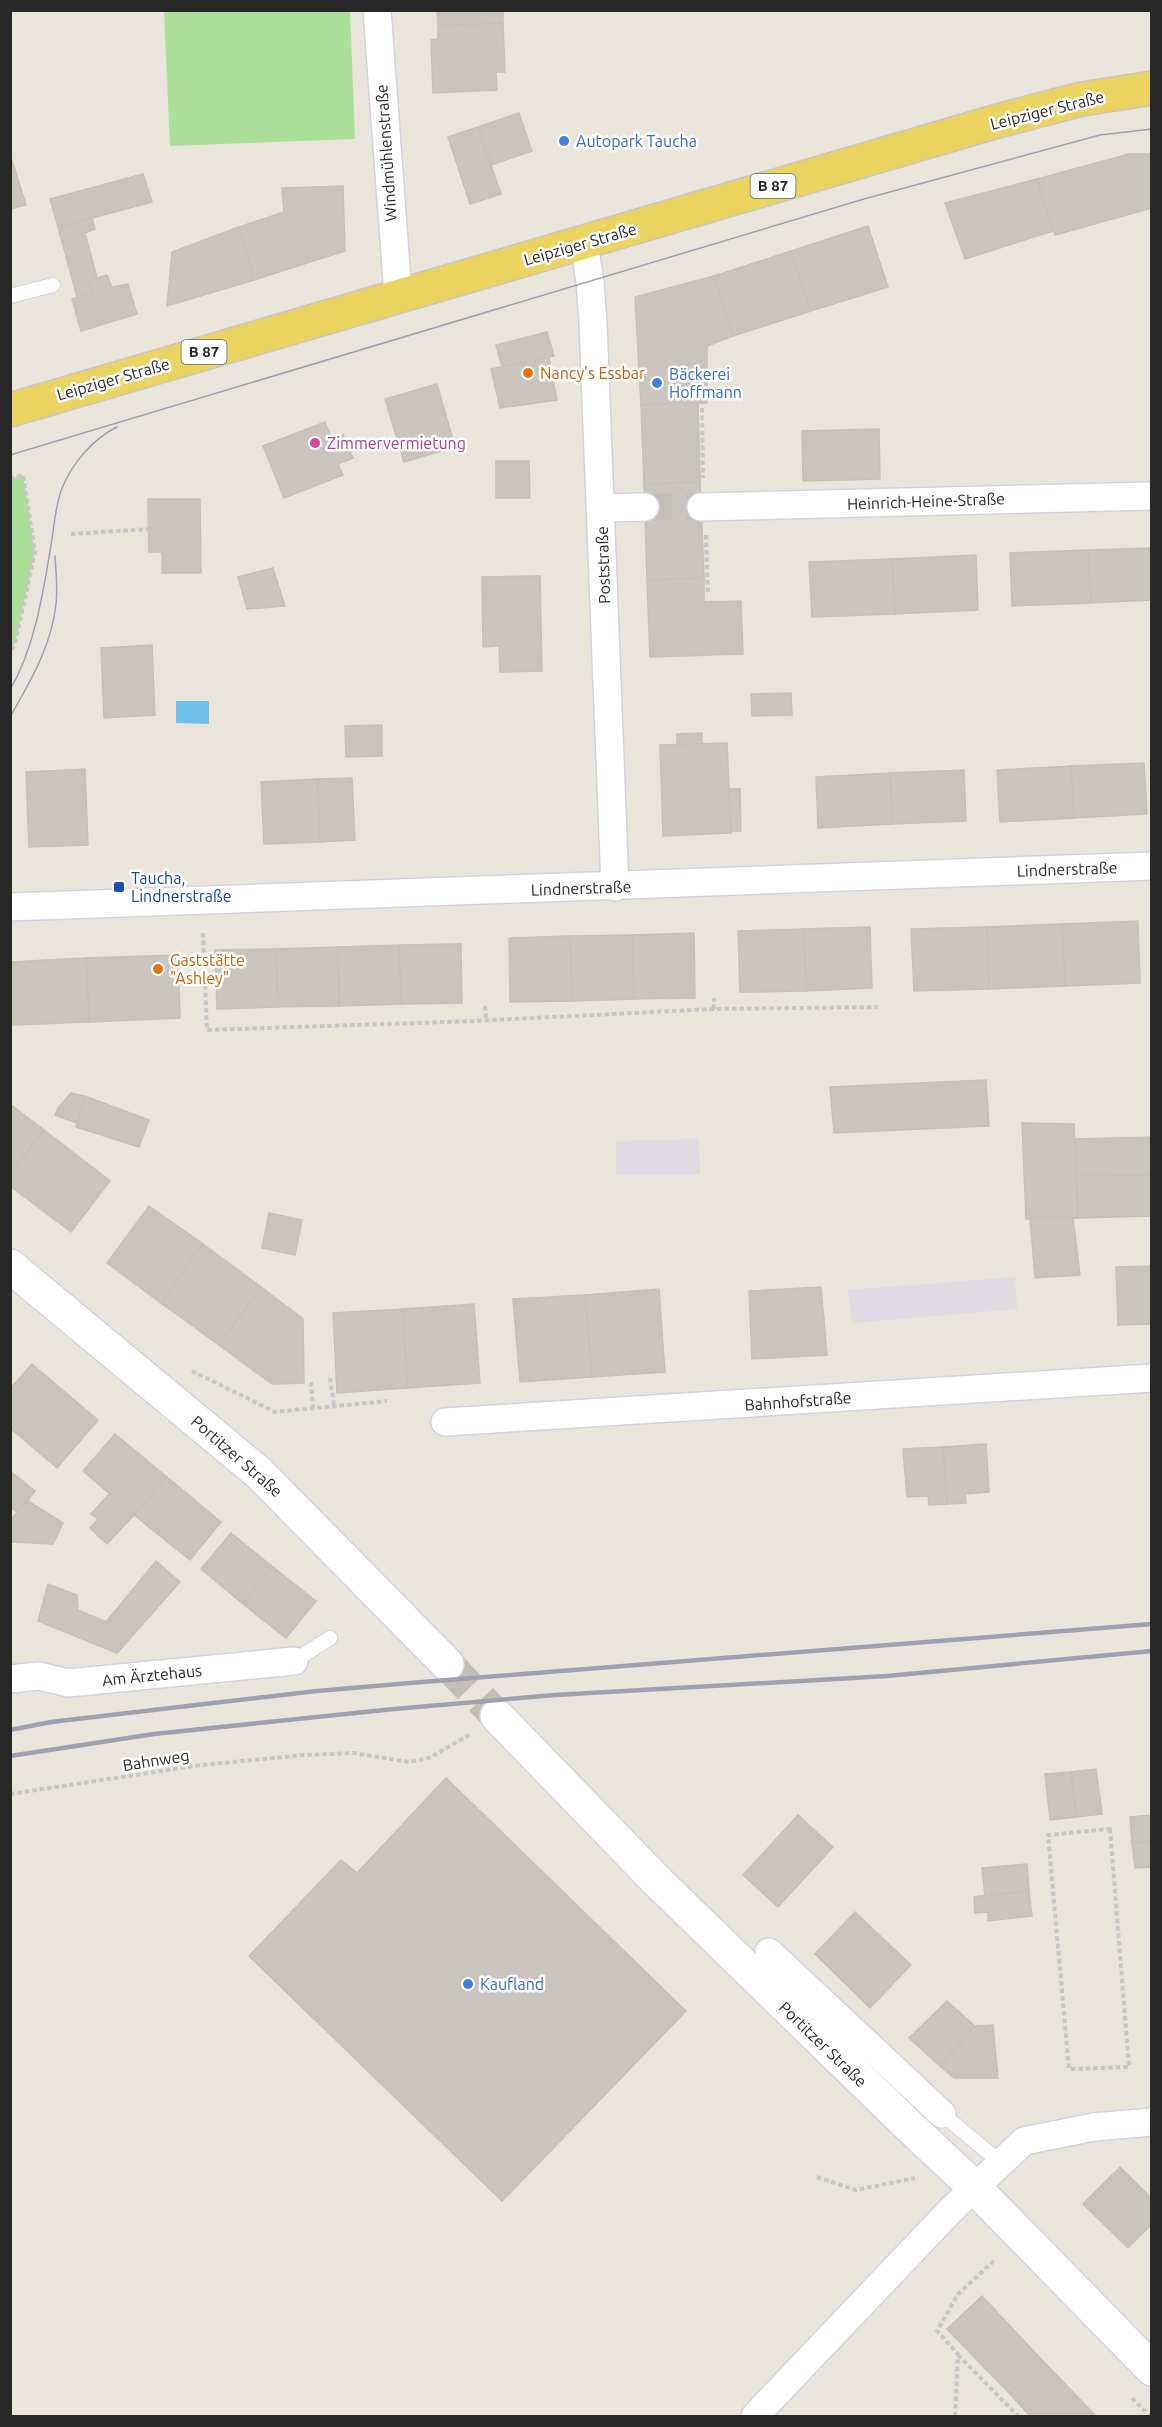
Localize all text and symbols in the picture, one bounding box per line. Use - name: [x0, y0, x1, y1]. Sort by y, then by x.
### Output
- street label: Windmühlenstraße: [372, 84, 400, 222]
- street label: Leipziger Straße: [988, 87, 1106, 133]
- place label: Autopark Taucha: [576, 132, 697, 150]
- marker: Autopark Taucha: [557, 134, 571, 148]
- road number: B 87: [750, 174, 796, 198]
- street label: Leipziger Straße: [522, 219, 638, 269]
- road number: B 87: [182, 340, 226, 364]
- street label: Leipziger Straße: [55, 354, 171, 404]
- place label: Nancy's Essbar: [540, 364, 645, 382]
- place label: Bäckerei Hoffmann: [669, 365, 742, 401]
- marker: Nancy's Essbar: [521, 366, 535, 380]
- marker: Bäckerei Hoffmann: [650, 376, 664, 390]
- place label: Zimmervermietung: [327, 434, 466, 452]
- marker: Zimmervermietung: [308, 436, 322, 450]
- street label: Heinrich-Heine-Straße: [847, 489, 1005, 513]
- street label: Poststraße: [593, 526, 613, 604]
- street label: Lindnerstraße: [1016, 858, 1118, 880]
- place label: Taucha, Lindnerstraße: [131, 869, 232, 905]
- street label: Lindnerstraße: [530, 877, 632, 899]
- marker: Taucha, Lindnerstraße: [112, 880, 126, 894]
- place label: Gaststätte "Ashley": [170, 951, 245, 987]
- marker: Gaststätte "Ashley": [151, 962, 165, 976]
- street label: Bahnhofstraße: [744, 1388, 852, 1414]
- street label: Portitzer Straße: [188, 1412, 286, 1500]
- street label: Am Ärztehaus: [101, 1661, 203, 1689]
- street label: Bahnweg: [121, 1746, 191, 1774]
- place label: Kaufland: [480, 1975, 544, 1993]
- marker: Kaufland: [461, 1977, 475, 1991]
- street label: Portitzer Straße: [776, 1998, 870, 2090]

